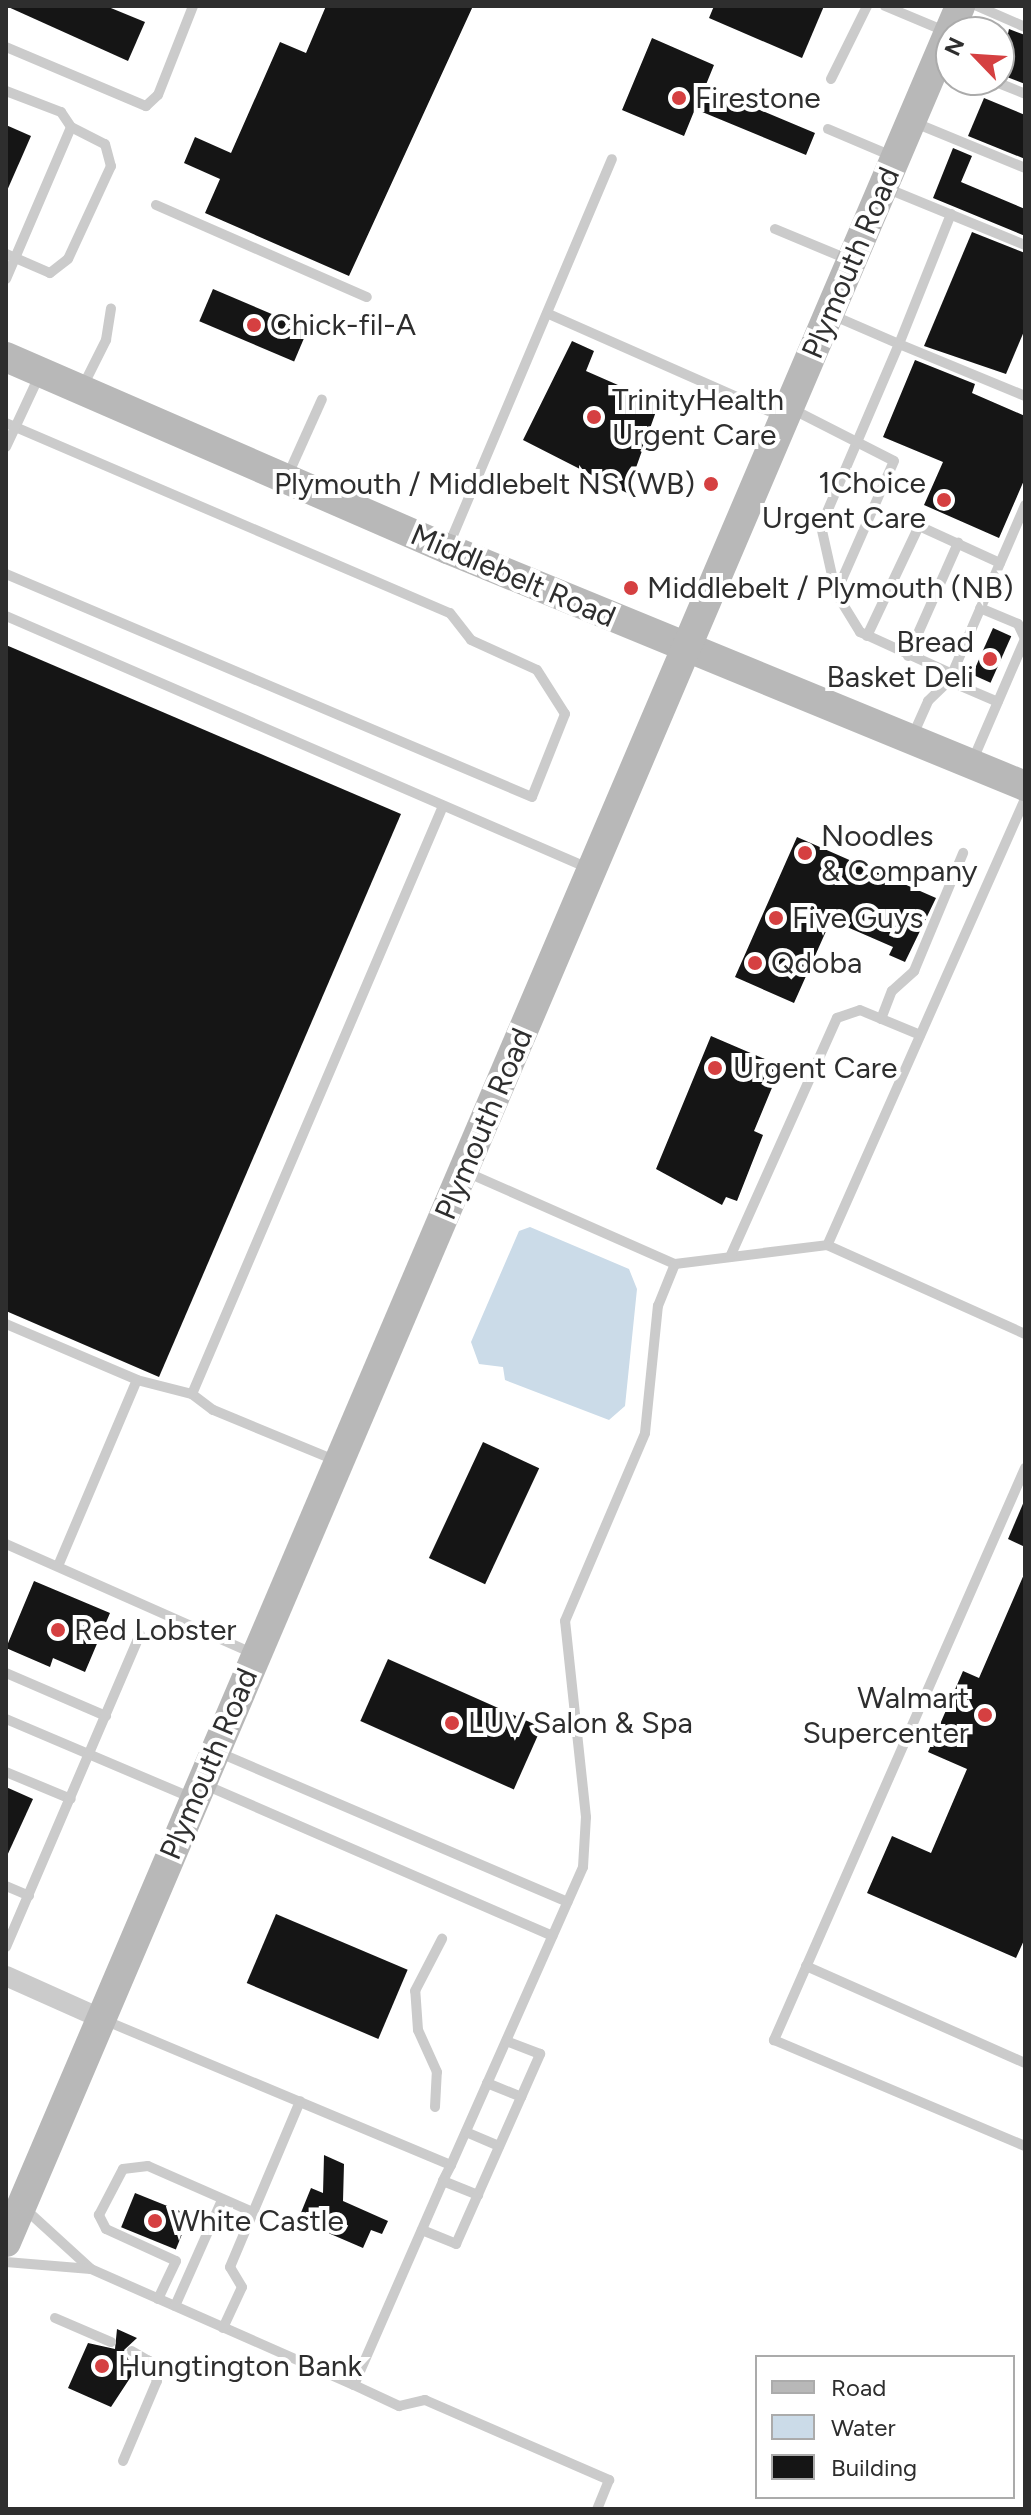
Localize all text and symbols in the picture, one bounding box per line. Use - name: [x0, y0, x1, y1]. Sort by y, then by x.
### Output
- north arrow: [935, 16, 1015, 96]
- text: N: [939, 33, 970, 60]
- place label: Firestone: [695, 80, 821, 116]
- marker: Firestone: [670, 89, 688, 107]
- street label: Plymouth Road: [795, 162, 907, 364]
- place label: Chick-fil-A: [270, 307, 416, 343]
- marker: Chick-fil-A: [245, 316, 263, 334]
- place label: TrinityHealth Urgent Care: [612, 382, 784, 452]
- marker: TrinityHealth Urgent Care: [583, 406, 605, 428]
- place label: 1Choice Urgent Care: [762, 465, 926, 536]
- place label: Plymouth / Middlebelt NS (WB): [274, 466, 695, 502]
- marker: Plymouth / Middlebelt NS (WB): [702, 475, 720, 493]
- marker: 1Choice Urgent Care: [933, 489, 955, 511]
- street label: Middlebelt Road: [405, 517, 621, 635]
- place label: Middlebelt / Plymouth (NB): [647, 570, 1013, 606]
- marker: Middlebelt / Plymouth (NB): [622, 579, 640, 597]
- place label: Bread Basket Deli: [826, 624, 974, 694]
- marker: Bread Basket Deli: [981, 650, 999, 668]
- place label: Noodles & Company: [821, 818, 978, 888]
- marker: Noodles & Company: [796, 844, 814, 862]
- place label: Five Guys: [792, 900, 924, 936]
- marker: Five Guys: [767, 909, 785, 927]
- place label: Qdoba: [771, 945, 862, 981]
- marker: Qdoba: [746, 954, 764, 972]
- street label: Plymouth Road: [428, 1023, 540, 1225]
- place label: Urgent Care: [733, 1050, 897, 1086]
- marker: Urgent Care: [704, 1057, 726, 1079]
- place label: Red Lobster: [74, 1612, 236, 1648]
- marker: Red Lobster: [49, 1621, 67, 1639]
- street label: Plymouth Road: [153, 1663, 265, 1865]
- place label: Walmart Supercenter: [802, 1680, 969, 1750]
- place label: LUV Salon & Spa: [468, 1705, 693, 1741]
- marker: Walmart Supercenter: [976, 1706, 994, 1724]
- marker: LUV Salon & Spa: [443, 1714, 461, 1732]
- place label: White Castle: [171, 2203, 344, 2239]
- marker: White Castle: [146, 2212, 164, 2230]
- place label: Hungtington Bank: [118, 2348, 362, 2384]
- legend: [755, 2355, 1015, 2499]
- marker: Hungtington Bank: [93, 2357, 111, 2375]
- text: Road: [831, 2373, 886, 2402]
- text: Water: [831, 2413, 896, 2442]
- text: Building: [831, 2453, 917, 2482]

